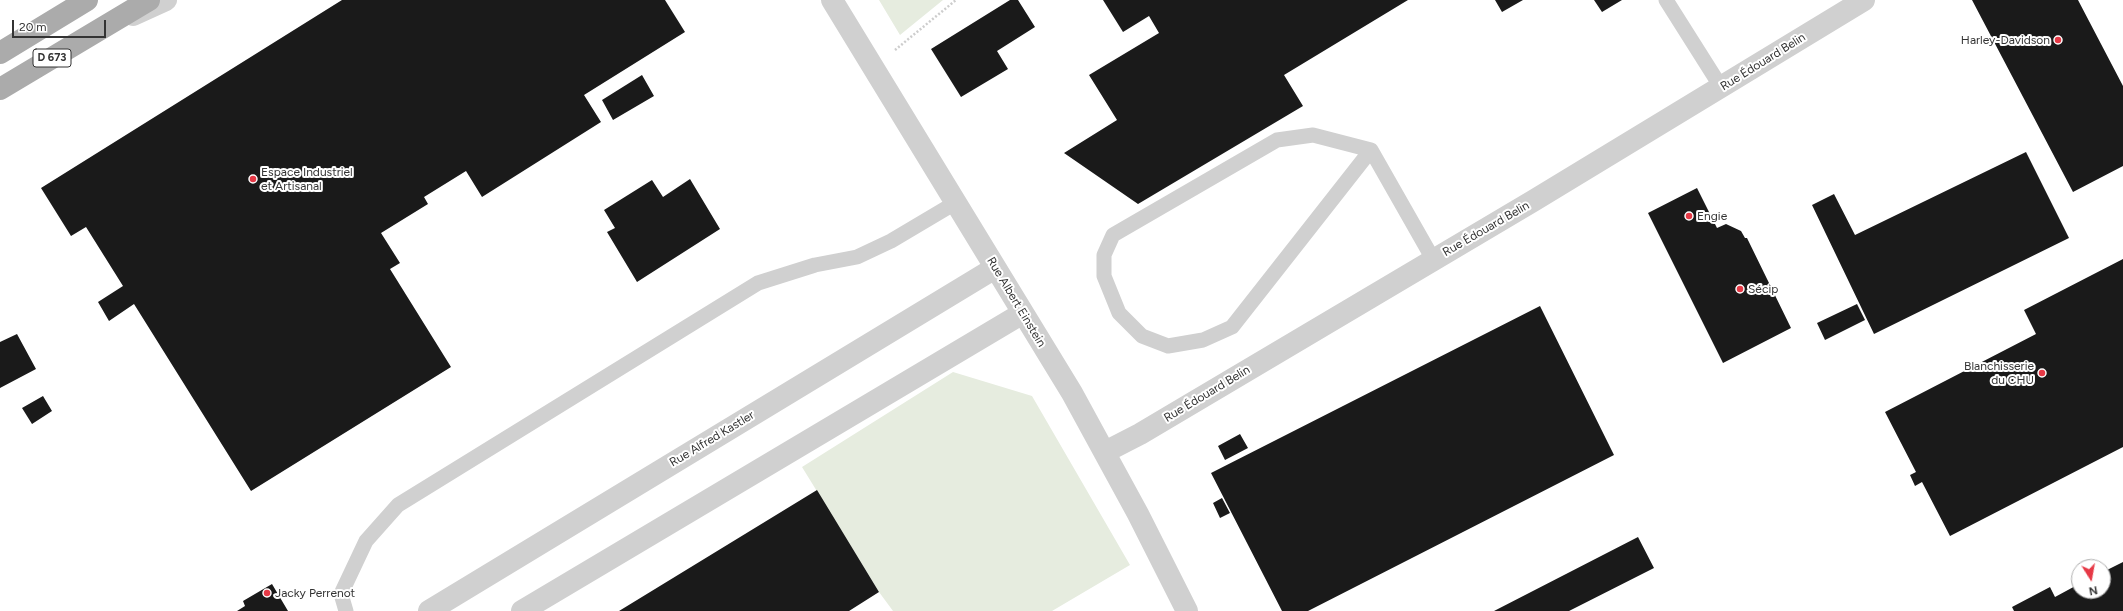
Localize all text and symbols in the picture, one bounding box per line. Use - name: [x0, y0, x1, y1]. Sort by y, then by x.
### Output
- scale bar: [14, 12, 108, 38]
- text: 20 m: [19, 20, 47, 34]
- street label: Rue Édouard Belin: [1718, 30, 1808, 94]
- place label: Harley-Davidson: [1961, 33, 2050, 47]
- marker: Harley-Davidson: [2053, 35, 2063, 45]
- road number: D 673: [33, 49, 71, 67]
- place label: Espace Industriel et Artisanal: [261, 165, 353, 193]
- marker: Espace Industriel et Artisanal: [248, 174, 258, 184]
- street label: Rue Édouard Belin: [1440, 198, 1532, 260]
- place label: Engie: [1697, 209, 1727, 223]
- marker: Engie: [1684, 211, 1694, 221]
- street label: Rue Albert Einstein: [983, 254, 1049, 350]
- place label: Sécip: [1748, 282, 1778, 296]
- marker: Sécip: [1735, 284, 1745, 294]
- place label: Blanchisserie du CHU: [1964, 359, 2034, 387]
- street label: Rue Édouard Belin: [1161, 363, 1253, 425]
- marker: Blanchisserie du CHU: [2037, 368, 2047, 378]
- street label: Rue Alfred Kastler: [667, 408, 757, 470]
- north arrow: [2071, 559, 2111, 599]
- text: N: [2088, 583, 2099, 597]
- place label: Jacky Perrenot: [275, 586, 355, 600]
- marker: Jacky Perrenot: [262, 588, 272, 598]

